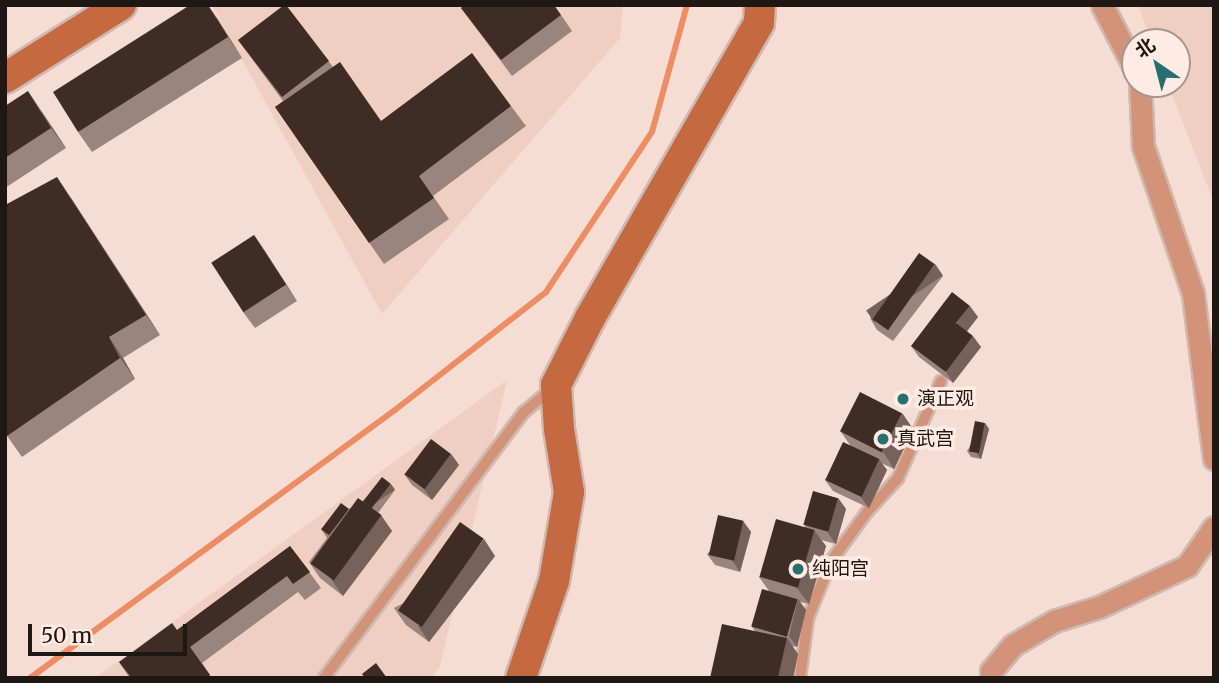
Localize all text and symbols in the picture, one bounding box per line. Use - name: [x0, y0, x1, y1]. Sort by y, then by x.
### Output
- north arrow: [1121, 28, 1191, 98]
- text: 北: [1130, 32, 1160, 63]
- place label: 演正观: [917, 388, 974, 410]
- marker: 演正观: [895, 391, 911, 407]
- place label: 真武宫: [897, 428, 954, 450]
- marker: 真武宫: [875, 431, 891, 447]
- place label: 纯阳宫: [812, 558, 869, 580]
- marker: 纯阳宫: [790, 561, 806, 577]
- scale bar: [32, 610, 191, 654]
- text: 50 m: [41, 622, 92, 649]

